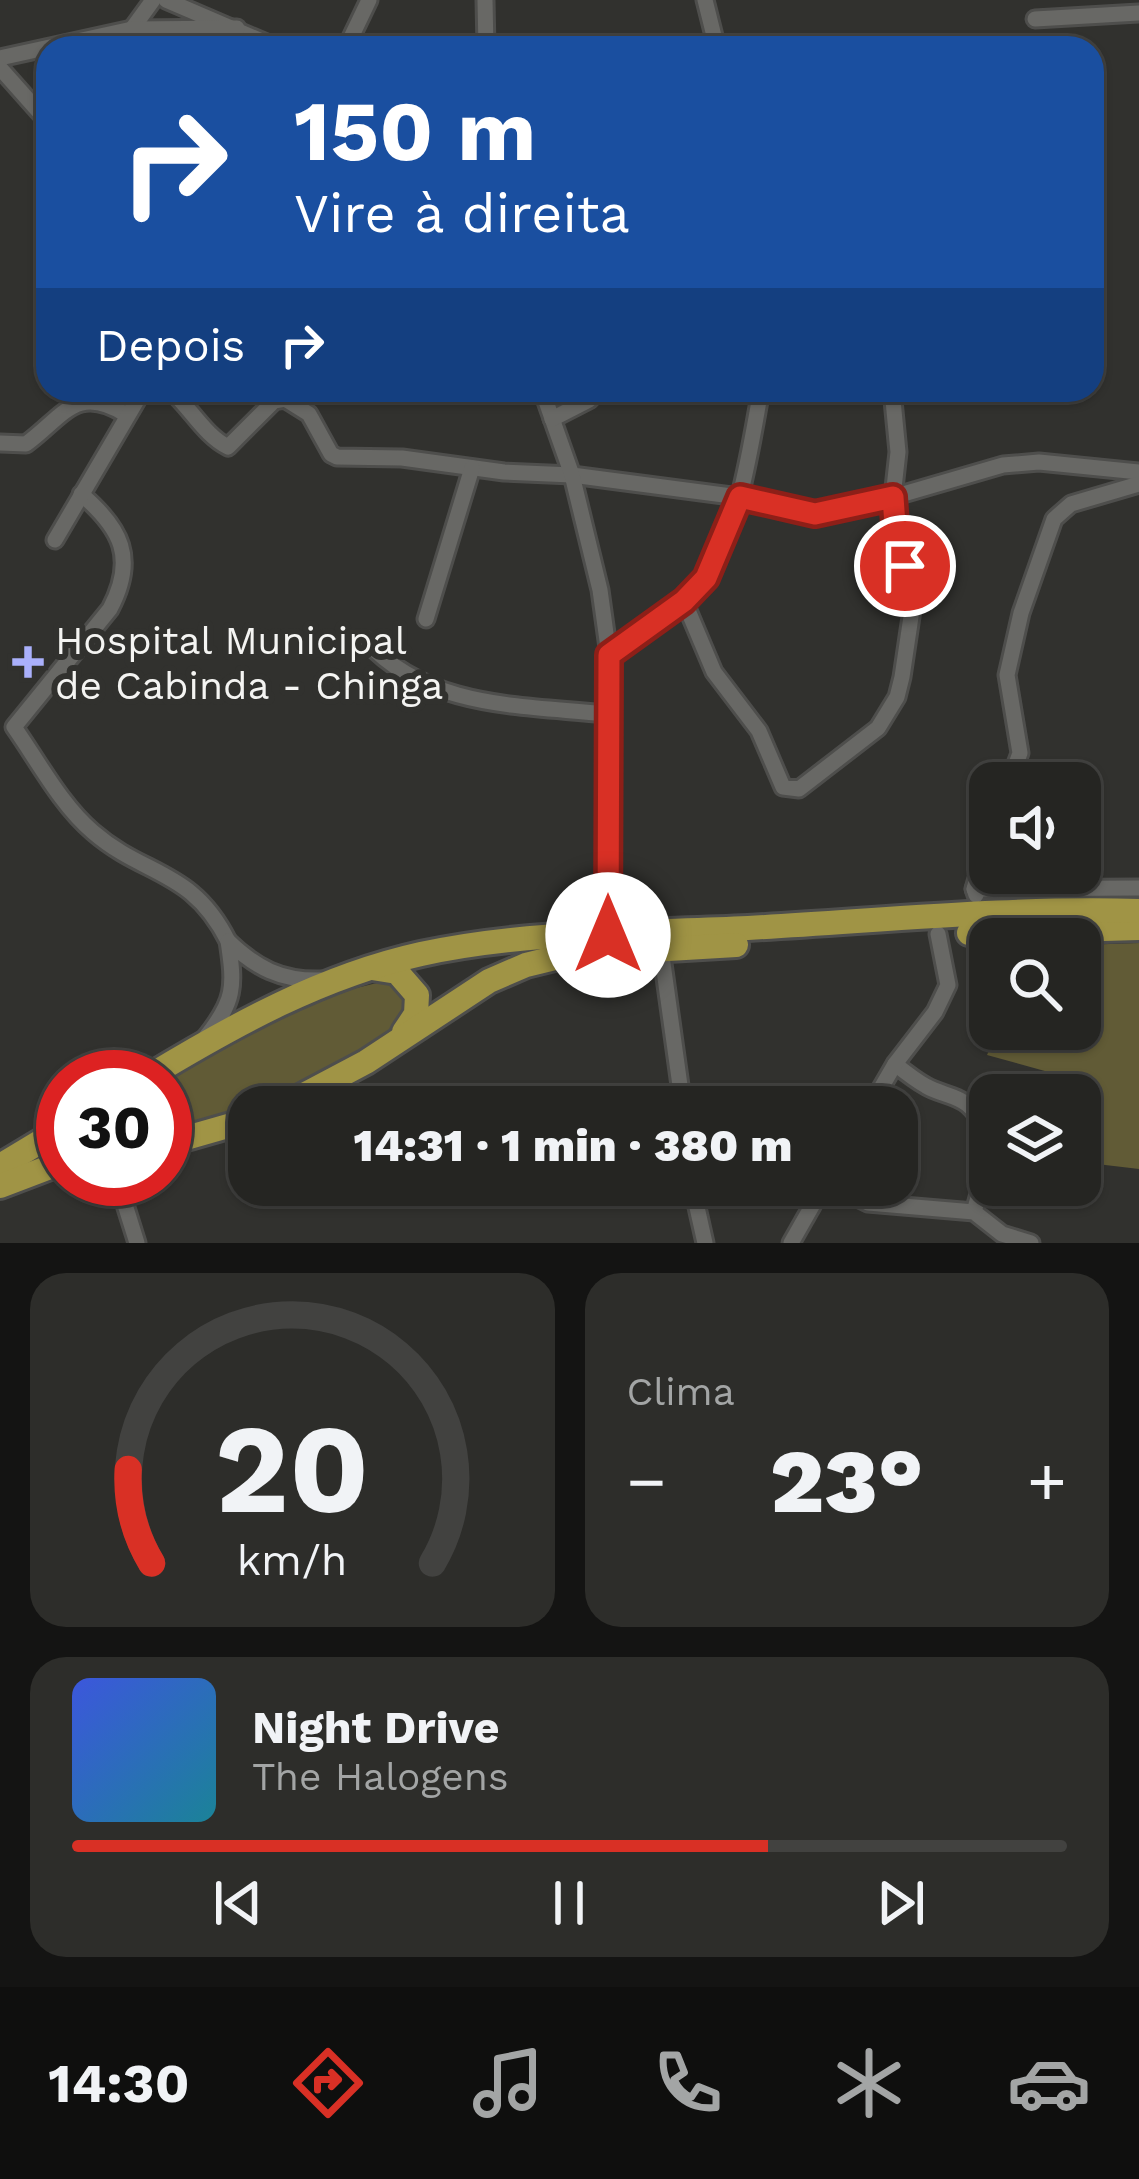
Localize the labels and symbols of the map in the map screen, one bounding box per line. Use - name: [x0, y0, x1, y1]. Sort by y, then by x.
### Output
- pin: [854, 515, 956, 617]
- place label: Hospital Municipal de Cabinda - Chinga: [55, 618, 443, 708]
- marker: Hospital Municipal de Cabinda - Chinga: [12, 646, 44, 678]
- position arrow: [545, 872, 671, 998]
- speed limit sign: 30: [36, 1050, 192, 1206]

